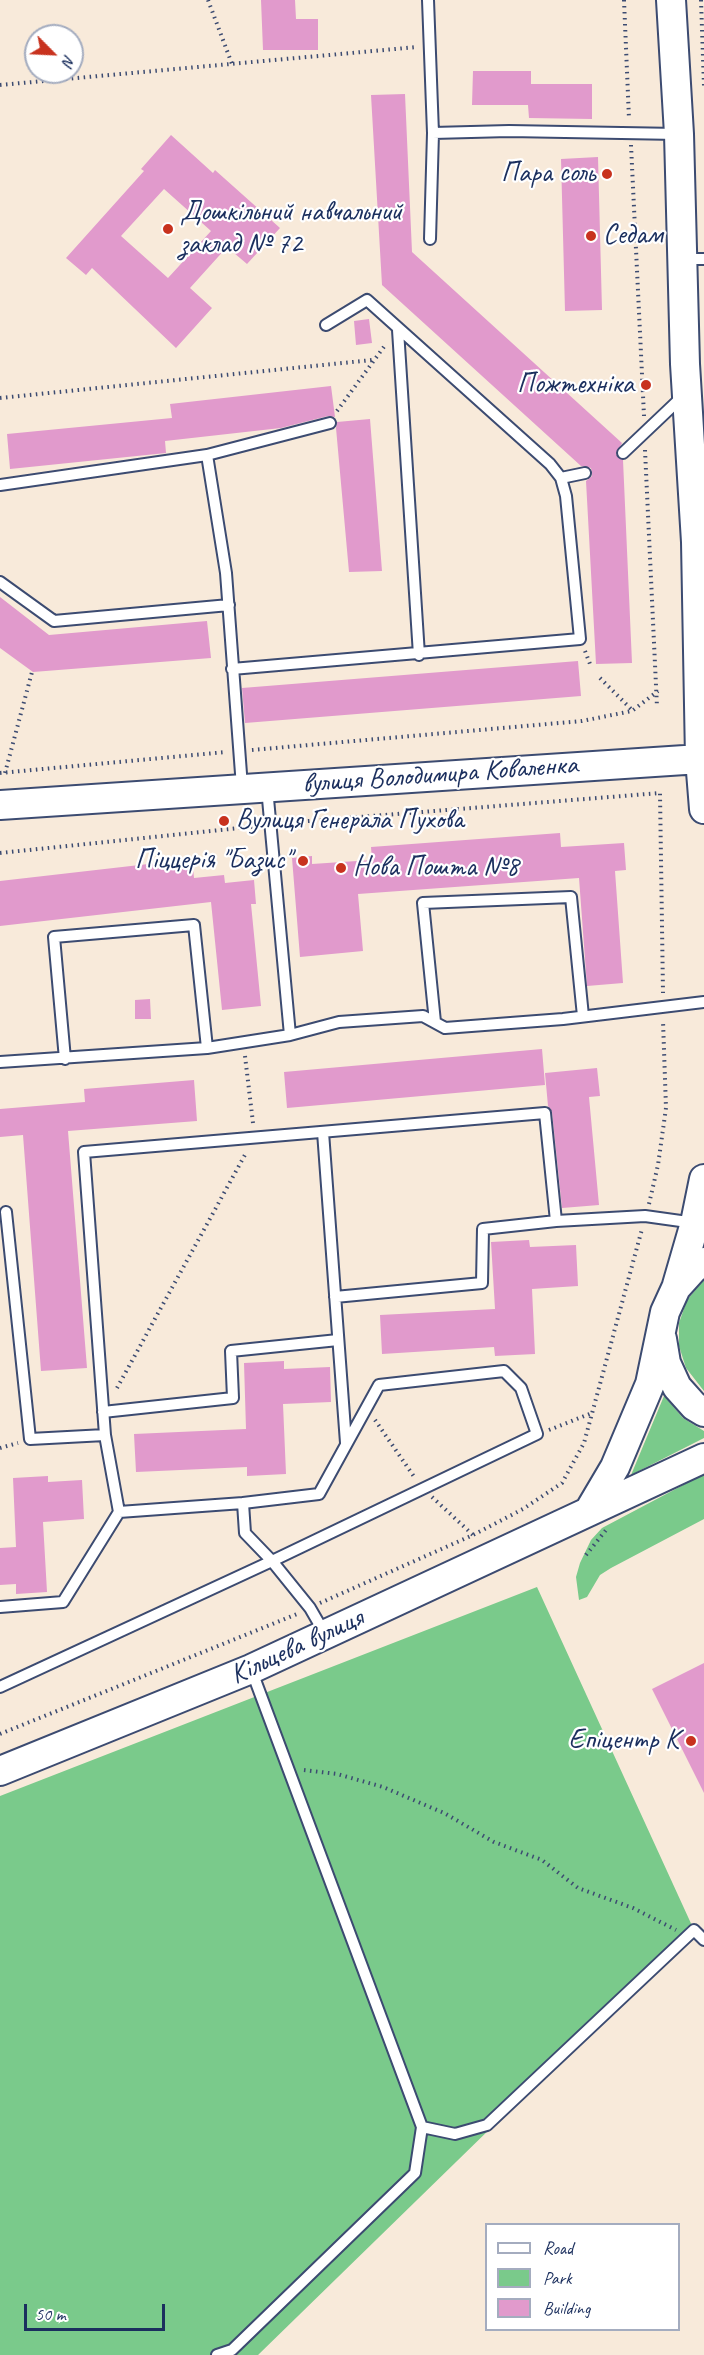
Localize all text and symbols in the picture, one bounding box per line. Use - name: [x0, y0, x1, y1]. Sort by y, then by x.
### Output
- north arrow: [24, 24, 84, 84]
- text: N: [57, 52, 80, 69]
- place label: Пара соль: [501, 157, 595, 191]
- marker: Пара соль: [600, 167, 614, 181]
- place label: Дошкільний навчальний заклад № 72: [180, 196, 402, 262]
- place label: Седам: [603, 219, 662, 253]
- marker: Дошкільний навчальний заклад № 72: [161, 222, 175, 236]
- marker: Седам: [584, 229, 598, 243]
- place label: Пожтехніка: [517, 368, 634, 402]
- marker: Пожтехніка: [639, 378, 653, 392]
- street label: вулиця Володимира Коваленка: [301, 749, 579, 801]
- place label: Вулиця Генерала Пухова: [236, 804, 464, 838]
- marker: Вулиця Генерала Пухова: [217, 814, 231, 828]
- place label: Піццерія "Базис": [135, 844, 291, 878]
- place label: Нова Пошта №8: [353, 851, 519, 885]
- marker: Піццерія "Базис": [296, 854, 310, 868]
- marker: Нова Пошта №8: [334, 861, 348, 875]
- street label: Кільцева вулиця: [225, 1602, 369, 1692]
- place label: Епіцентр К: [569, 1724, 679, 1758]
- marker: Епіцентр К: [684, 1734, 698, 1748]
- legend: [485, 2223, 680, 2331]
- text: Road: [543, 2237, 573, 2259]
- text: Park: [543, 2267, 572, 2289]
- scale bar: [27, 2292, 168, 2330]
- text: Building: [543, 2297, 590, 2319]
- text: 50 m: [35, 2303, 66, 2325]

